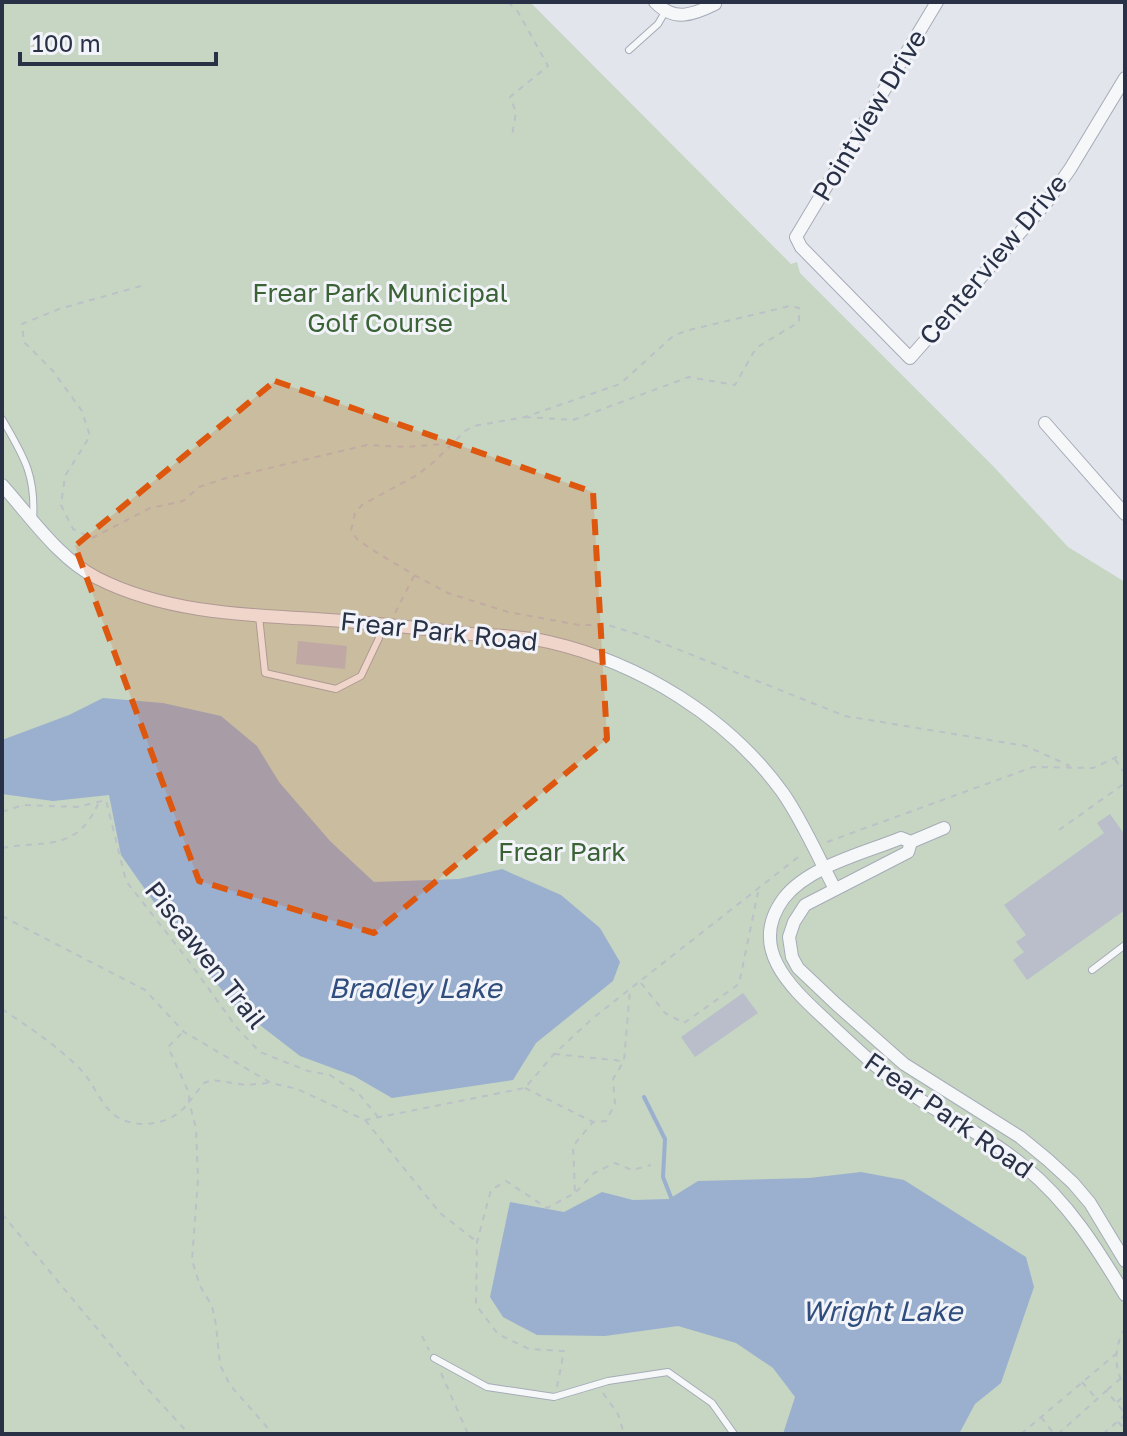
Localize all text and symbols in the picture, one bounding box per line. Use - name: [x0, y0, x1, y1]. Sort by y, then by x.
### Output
- scale bar: [20, 16, 216, 66]
- street label: Pointview Drive: [806, 24, 932, 206]
- text: 100 m: [32, 28, 101, 57]
- street label: Centerview Drive: [913, 167, 1073, 351]
- park label: Frear Park Municipal Golf Course: [252, 277, 508, 338]
- street label: Frear Park Road: [339, 605, 539, 657]
- park label: Frear Park: [498, 836, 626, 867]
- street label: Piscawen Trail: [139, 875, 273, 1035]
- water label: Bradley Lake: [328, 971, 503, 1004]
- street label: Frear Park Road: [859, 1045, 1039, 1185]
- water label: Wright Lake: [802, 1294, 964, 1327]

